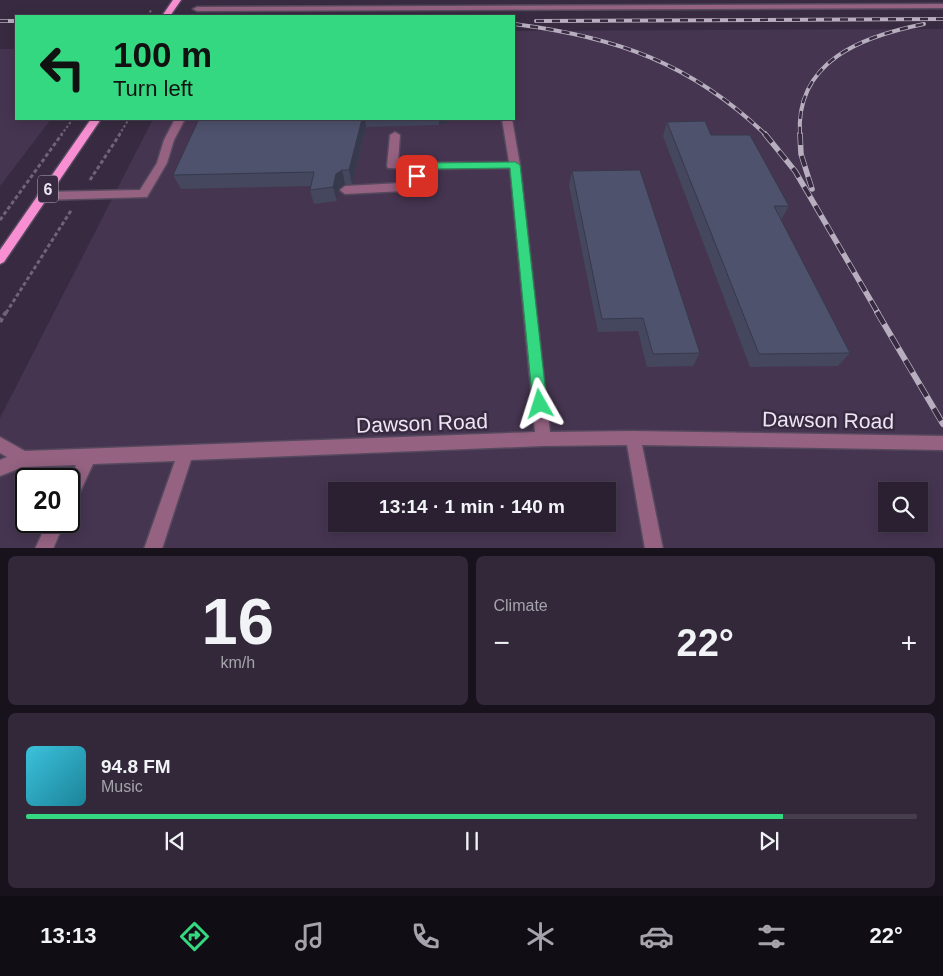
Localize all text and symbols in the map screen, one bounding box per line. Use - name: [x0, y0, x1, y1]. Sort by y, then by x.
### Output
- icon: left: [30, 35, 95, 100]
- text: 100 m: [113, 35, 212, 74]
- text: Turn left: [113, 76, 193, 101]
- pin: [396, 155, 438, 197]
- icon: arrive: [403, 162, 431, 190]
- road number: 6: [38, 175, 58, 202]
- position arrow: [513, 377, 565, 429]
- street label: Dawson Road: [762, 407, 894, 433]
- street label: Dawson Road: [356, 409, 488, 437]
- speed limit sign: 20: [15, 468, 80, 533]
- map controls: [878, 482, 928, 532]
- button: search: [878, 482, 928, 532]
- text: 13:14 · 1 min · 140 m: [379, 496, 565, 517]
- text: 16: [202, 585, 274, 658]
- text: Climate: [494, 597, 548, 614]
- text: 22°: [677, 622, 734, 664]
- text: −: [494, 627, 510, 658]
- text: +: [901, 627, 917, 658]
- text: km/h: [220, 654, 255, 671]
- text: 94.8 FM: [101, 756, 171, 777]
- text: Music: [101, 778, 143, 795]
- icon: previous: [161, 827, 189, 855]
- icon: pause: [458, 827, 486, 855]
- icon: next: [755, 827, 783, 855]
- icon: directions: [177, 919, 212, 954]
- icon: music: [292, 919, 327, 954]
- icon: phone: [408, 919, 443, 954]
- icon: climate: [523, 919, 558, 954]
- icon: car: [639, 919, 674, 954]
- icon: filters: [754, 919, 789, 954]
- text: 13:13: [40, 923, 96, 948]
- text: 22°: [869, 923, 903, 948]

